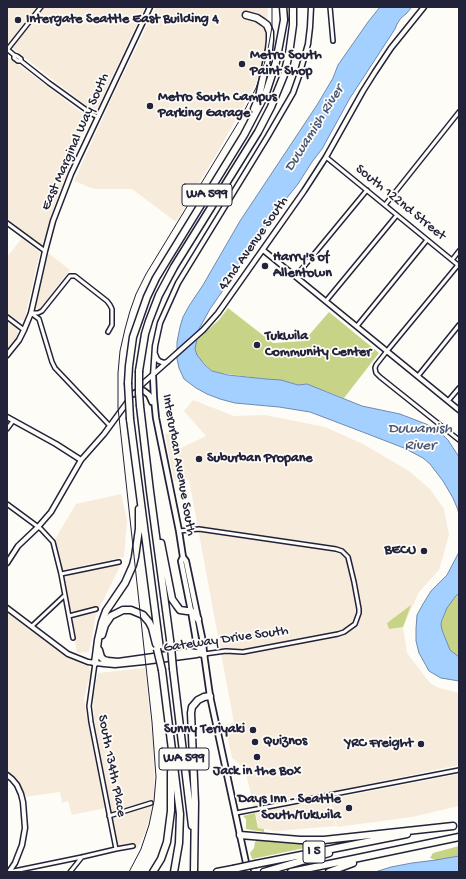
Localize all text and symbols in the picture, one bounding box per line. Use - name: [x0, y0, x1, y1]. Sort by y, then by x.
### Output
- place label: Intergate Seattle East Building 4: [26, 12, 219, 28]
- marker: Intergate Seattle East Building 4: [13, 15, 23, 25]
- place label: Metro South Paint Shop: [250, 48, 322, 80]
- marker: Metro South Paint Shop: [237, 59, 247, 69]
- street label: East Marginal Way South: [38, 71, 114, 213]
- water label: Duwamish River: [281, 82, 349, 176]
- place label: Metro South Campus Parking Garage: [158, 90, 277, 122]
- marker: Metro South Campus Parking Garage: [145, 101, 155, 111]
- street label: South 122nd Street: [351, 161, 449, 245]
- road number: WA 599: [182, 184, 232, 206]
- street label: 42nd Avenue South: [215, 194, 293, 294]
- place label: Harry's of Allentown: [273, 250, 332, 282]
- marker: Harry's of Allentown: [260, 261, 270, 271]
- place label: Tukwila Community Center: [265, 329, 371, 362]
- marker: Tukwila Community Center: [252, 340, 262, 350]
- street label: Interurban Avenue South: [157, 393, 199, 537]
- water label: Duwamish River: [388, 421, 452, 456]
- place label: Suburban Propane: [207, 451, 313, 467]
- marker: Suburban Propane: [194, 454, 204, 464]
- place label: BECU: [384, 543, 416, 559]
- marker: BECU: [419, 546, 429, 556]
- street label: Gateway Drive South: [163, 623, 289, 657]
- street label: South 134th Place: [93, 714, 129, 818]
- place label: Sunny Teriyaki: [164, 722, 245, 738]
- marker: Sunny Teriyaki: [248, 725, 258, 735]
- place label: Quiznos: [263, 734, 307, 750]
- place label: YRC Freight: [345, 736, 413, 752]
- marker: Quiznos: [250, 737, 260, 747]
- marker: YRC Freight: [416, 739, 426, 749]
- road number: WA 599: [159, 748, 209, 770]
- marker: Jack in the Box: [252, 752, 262, 762]
- place label: Jack in the Box: [213, 764, 301, 780]
- place label: Days Inn - Seattle South/Tukwila: [238, 792, 341, 824]
- marker: Days Inn - Seattle South/Tukwila: [344, 803, 354, 813]
- road number: I 5: [303, 841, 325, 863]

